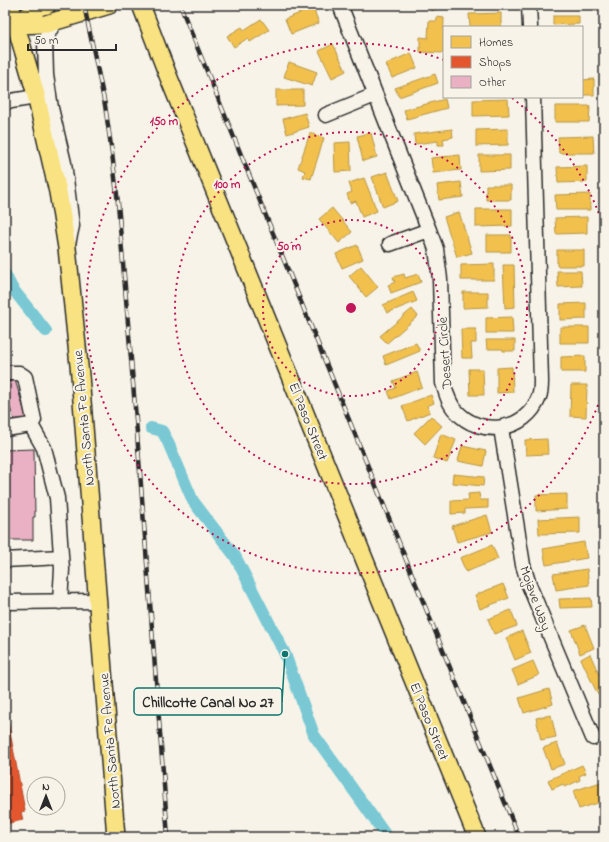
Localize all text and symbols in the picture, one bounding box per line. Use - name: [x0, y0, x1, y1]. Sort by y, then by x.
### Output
- scale bar: [28, 26, 116, 52]
- legend: [443, 26, 583, 98]
- text: 50 m: [34, 32, 58, 50]
- text: Homes: [479, 34, 513, 52]
- text: Shops: [479, 54, 511, 72]
- text: Other: [479, 74, 506, 92]
- text: 150 m: [150, 113, 179, 131]
- text: 100 m: [214, 176, 241, 194]
- text: 50 m: [277, 238, 302, 256]
- centre of rings: [344, 301, 358, 315]
- street label: Desert Circle: [432, 316, 459, 390]
- street label: North Santa Fe Avenue: [68, 349, 101, 486]
- street label: El Paso Street: [282, 379, 333, 464]
- street label: Mojave Way: [512, 563, 556, 634]
- street label: North Santa Fe Avenue: [94, 672, 127, 809]
- street label: El Paso Street: [403, 679, 454, 764]
- callout: Chillcotte Canal No 27: [134, 688, 282, 715]
- text: Chillcotte Canal No 27: [142, 692, 275, 714]
- north arrow: [26, 776, 66, 816]
- text: N: [42, 779, 50, 795]

